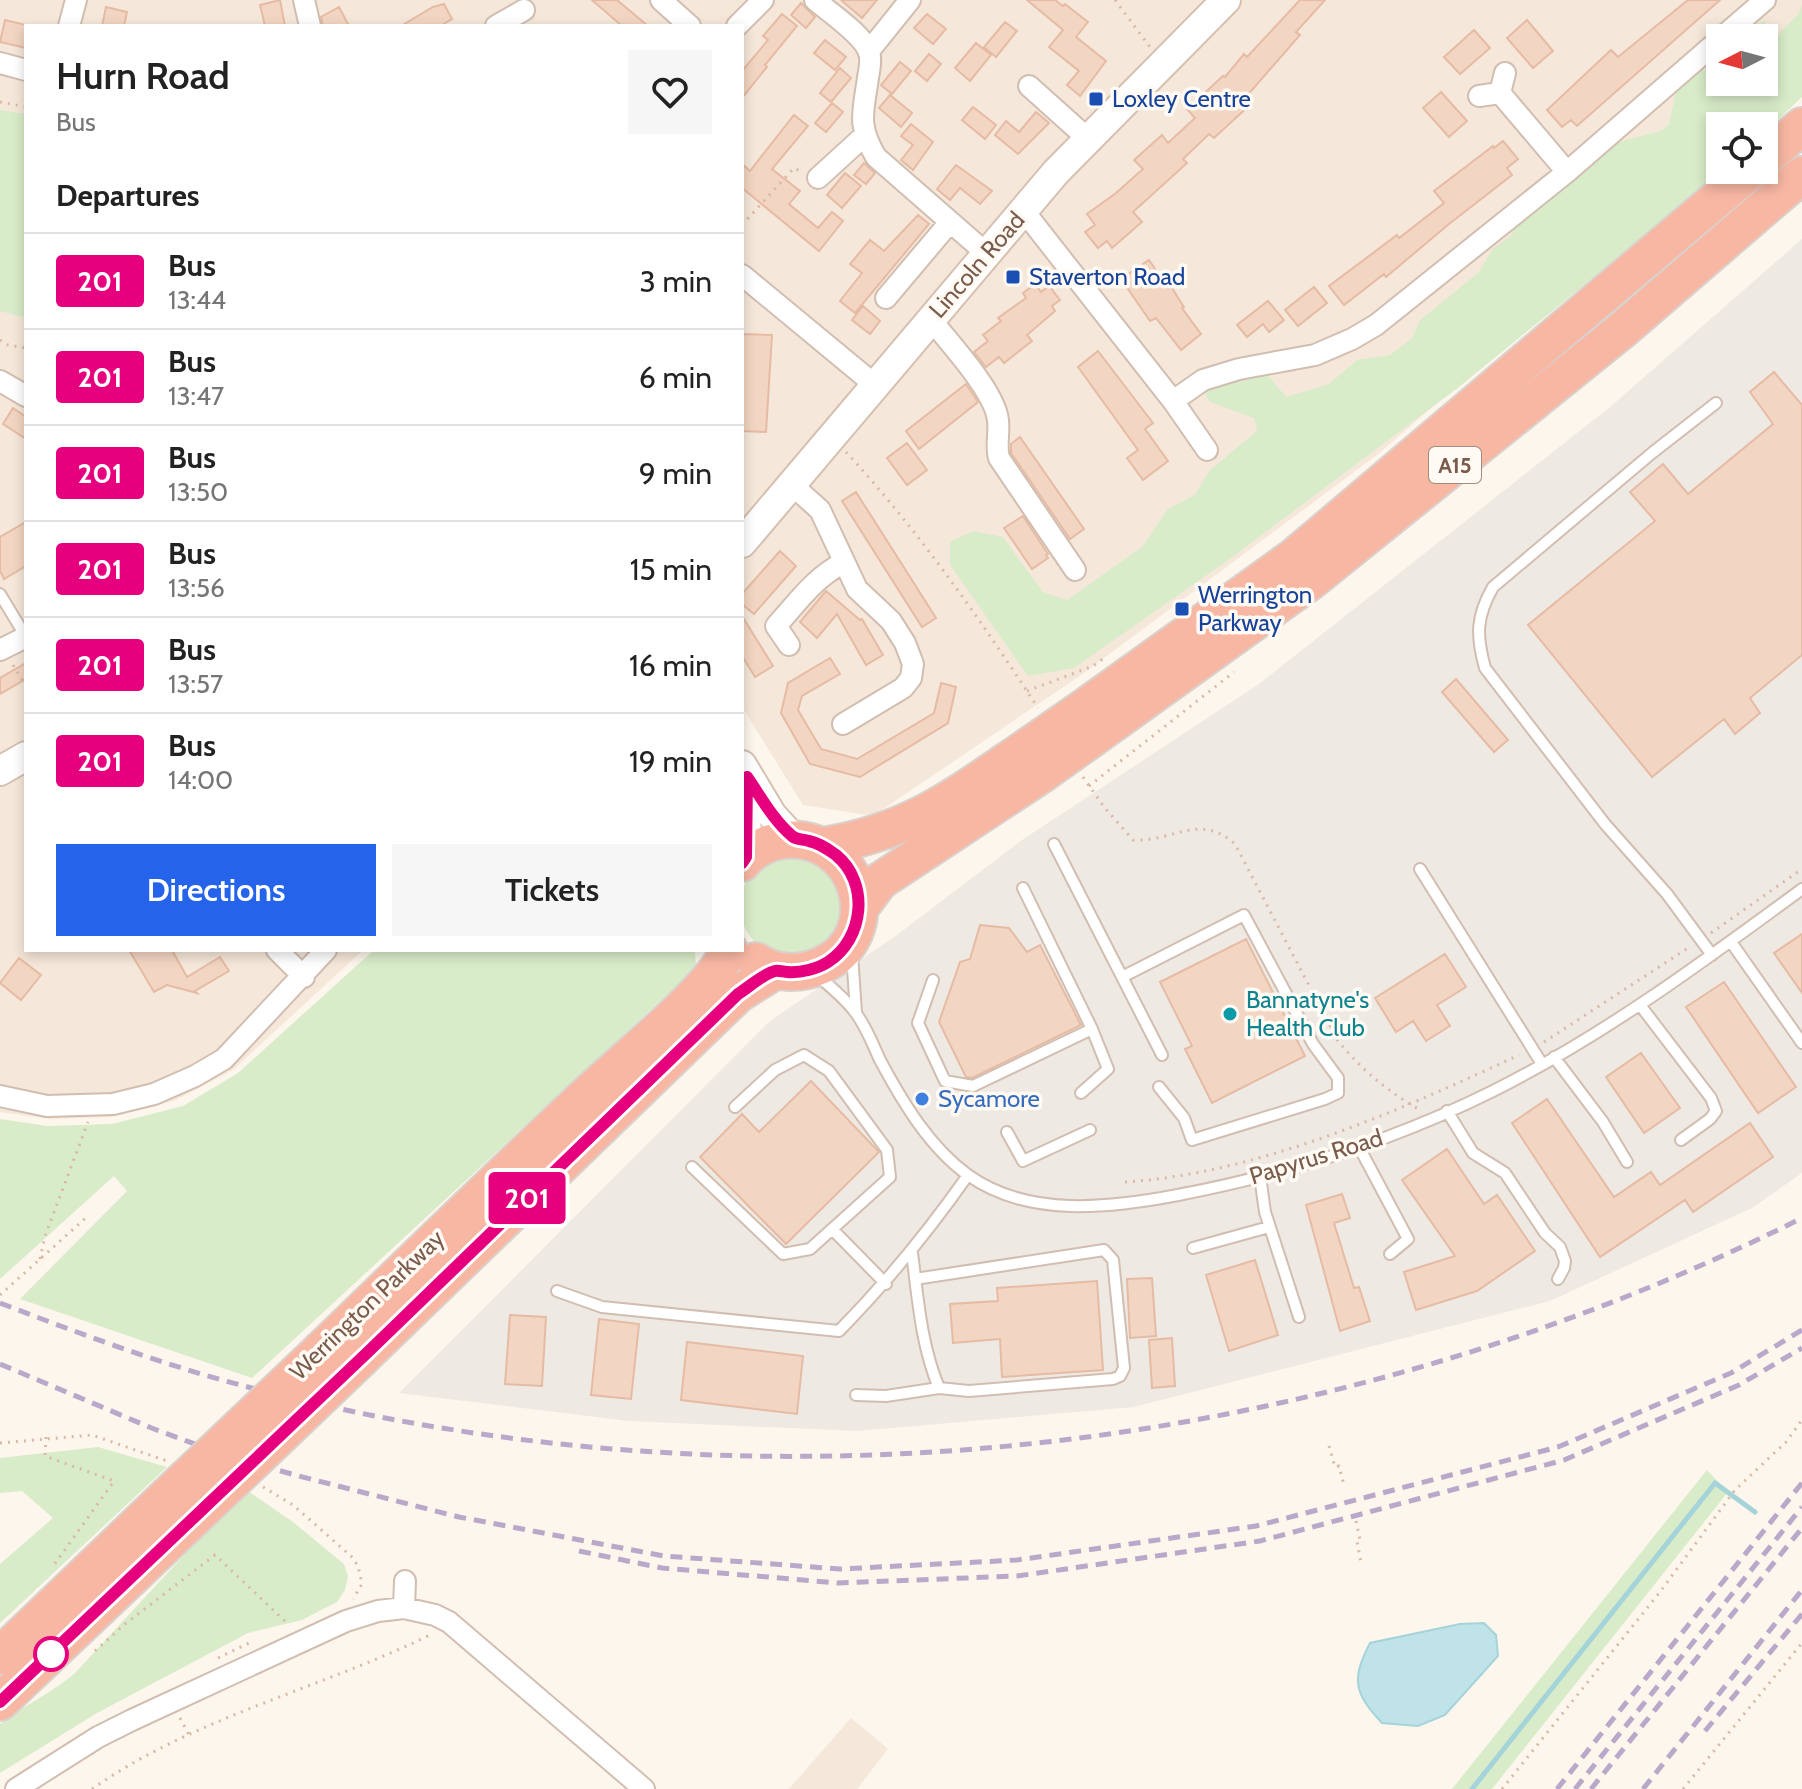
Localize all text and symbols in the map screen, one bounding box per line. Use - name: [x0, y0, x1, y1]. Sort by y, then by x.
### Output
- north arrow: [1706, 24, 1778, 96]
- map controls: [1706, 24, 1778, 184]
- button: heart: [628, 50, 712, 134]
- text: Hurn Road: [56, 52, 230, 99]
- place label: Loxley Centre: [1112, 84, 1251, 113]
- marker: Loxley Centre: [1087, 90, 1105, 108]
- text: Bus: [56, 106, 96, 138]
- button: locate: [1706, 112, 1778, 184]
- text: Departures: [56, 177, 200, 214]
- street label: Lincoln Road: [923, 206, 1031, 324]
- text: Bus: [168, 247, 216, 284]
- place label: Staverton Road: [1029, 262, 1185, 291]
- text: 3 min: [640, 263, 712, 300]
- text: 201: [78, 264, 122, 298]
- marker: Staverton Road: [1004, 268, 1022, 286]
- text: 13:44: [168, 284, 226, 316]
- text: Bus: [168, 343, 216, 380]
- text: 6 min: [639, 359, 712, 396]
- text: 201: [78, 360, 122, 394]
- text: 13:47: [168, 380, 224, 412]
- text: Bus: [168, 439, 216, 476]
- road number: A15: [1429, 447, 1481, 483]
- text: 9 min: [639, 455, 712, 492]
- text: 201: [78, 456, 122, 490]
- text: 13:50: [168, 476, 228, 508]
- text: Bus: [168, 535, 216, 572]
- text: 15 min: [630, 551, 712, 588]
- text: 201: [78, 552, 122, 586]
- text: 13:56: [168, 572, 225, 604]
- place label: Werrington Parkway: [1198, 580, 1312, 637]
- marker: Werrington Parkway: [1173, 600, 1191, 618]
- text: Bus: [168, 631, 216, 668]
- text: 16 min: [629, 647, 712, 684]
- text: 201: [78, 648, 122, 682]
- text: 13:57: [168, 668, 223, 700]
- text: Bus: [168, 727, 216, 764]
- text: 19 min: [629, 743, 712, 780]
- text: 201: [78, 744, 122, 778]
- text: 14:00: [168, 764, 233, 796]
- button: Directions: [56, 844, 376, 936]
- button: Tickets: [392, 844, 712, 936]
- place label: Bannatyne's Health Club: [1246, 985, 1369, 1042]
- marker: Bannatyne's Health Club: [1221, 1005, 1239, 1023]
- place label: Sycamore: [938, 1084, 1040, 1113]
- marker: Sycamore: [913, 1090, 931, 1108]
- street label: Papyrus Road: [1246, 1123, 1386, 1191]
- line badge: 201: [481, 1172, 573, 1224]
- text: 201: [505, 1181, 549, 1215]
- street label: Werrington Parkway: [283, 1224, 450, 1386]
- unlabelled marker: [34, 1637, 68, 1671]

